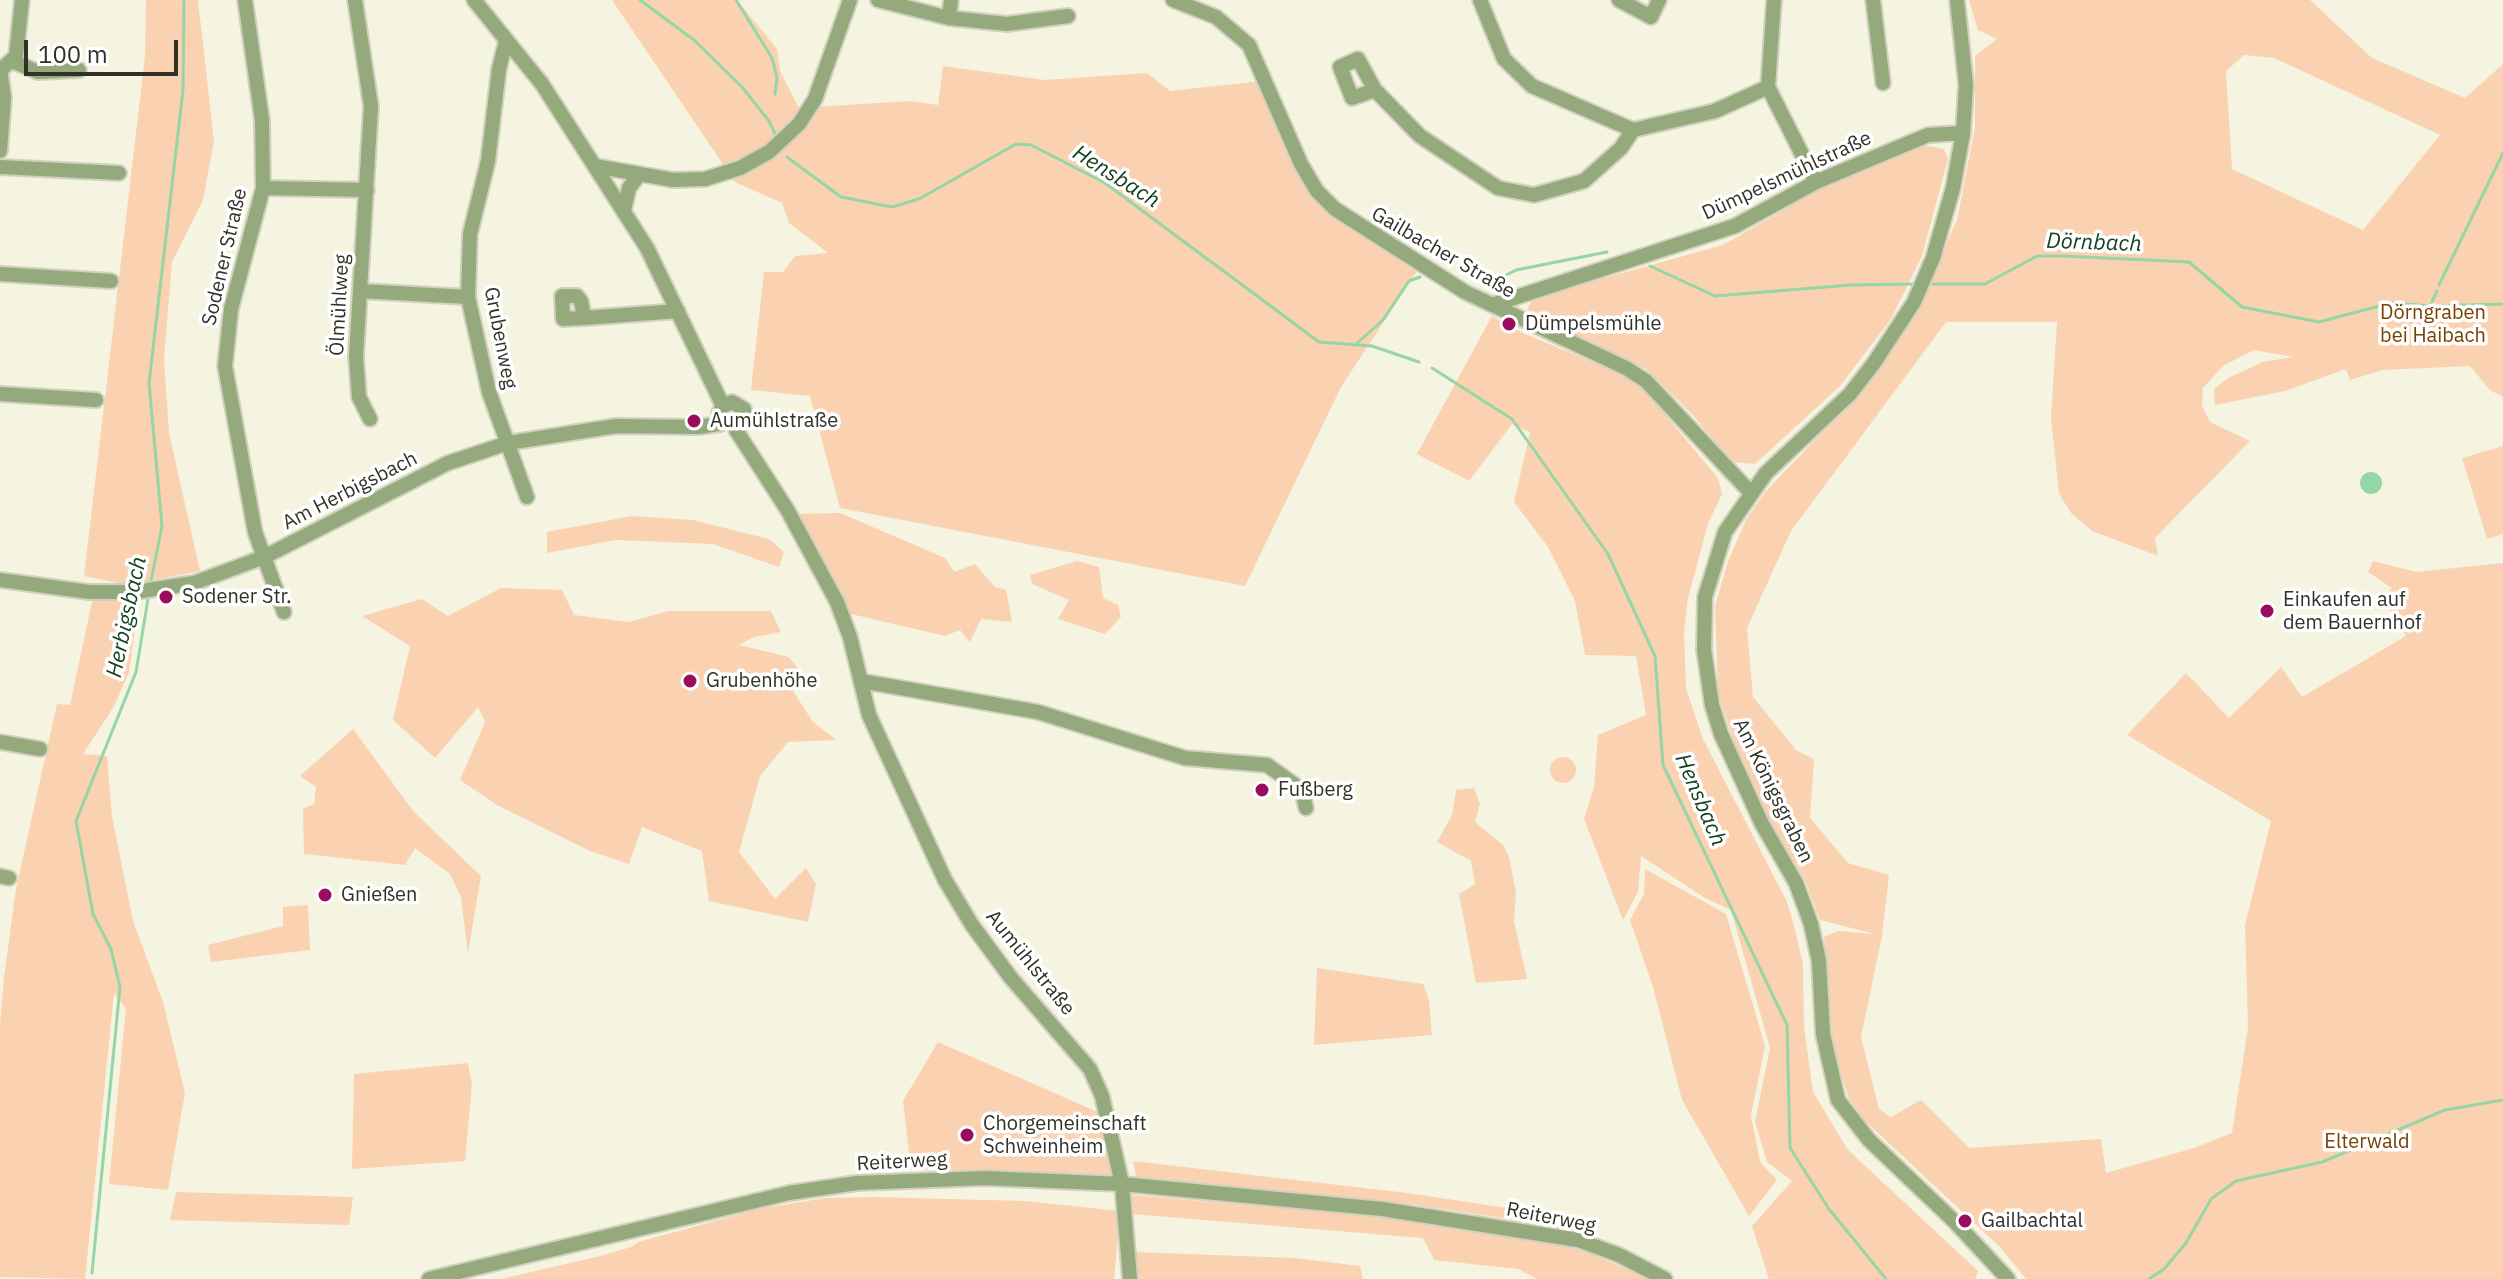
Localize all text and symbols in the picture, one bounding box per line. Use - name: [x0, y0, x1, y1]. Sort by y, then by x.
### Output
- scale bar: [28, 24, 182, 74]
- text: 100 m: [38, 38, 108, 70]
- street label: Dümpelsmühlstraße: [1699, 126, 1875, 226]
- water label: Hensbach: [1068, 140, 1164, 214]
- street label: Sodener Straße: [198, 186, 252, 328]
- street label: Gailbacher Straße: [1367, 202, 1519, 304]
- water label: Dörnbach: [2046, 228, 2142, 258]
- street label: Ölmühlweg: [325, 253, 355, 357]
- street label: Grubenweg: [478, 285, 522, 391]
- park label: Dörngraben bei Haibach: [2380, 301, 2486, 348]
- place label: Dümpelsmühle: [1525, 312, 1662, 336]
- marker: Dümpelsmühle: [1500, 315, 1518, 333]
- place label: Aumühlstraße: [710, 409, 838, 433]
- marker: Aumühlstraße: [685, 412, 703, 430]
- street label: Am Herbigsbach: [279, 447, 421, 535]
- water label: Herbigsbach: [101, 554, 153, 680]
- place label: Sodener Str.: [182, 585, 292, 609]
- marker: Sodener Str.: [157, 588, 175, 606]
- place label: Einkaufen auf dem Bauernhof: [2283, 588, 2421, 635]
- marker: Einkaufen auf dem Bauernhof: [2258, 602, 2276, 620]
- place label: Grubenhöhe: [706, 669, 817, 693]
- marker: Grubenhöhe: [681, 672, 699, 690]
- street label: Am Königsgraben: [1728, 715, 1818, 867]
- water label: Hensbach: [1669, 750, 1731, 850]
- place label: Fußberg: [1278, 778, 1353, 802]
- marker: Fußberg: [1253, 781, 1271, 799]
- place label: Gnießen: [341, 883, 417, 907]
- marker: Gnießen: [316, 886, 334, 904]
- street label: Aumühlstraße: [980, 906, 1080, 1020]
- place label: Chorgemeinschaft Schweinheim: [983, 1112, 1146, 1159]
- marker: Chorgemeinschaft Schweinheim: [958, 1126, 976, 1144]
- park label: Elterwald: [2324, 1130, 2410, 1154]
- street label: Reiterweg: [856, 1148, 948, 1176]
- street label: Reiterweg: [1504, 1198, 1598, 1238]
- place label: Gailbachtal: [1981, 1209, 2083, 1233]
- marker: Gailbachtal: [1956, 1212, 1974, 1230]

